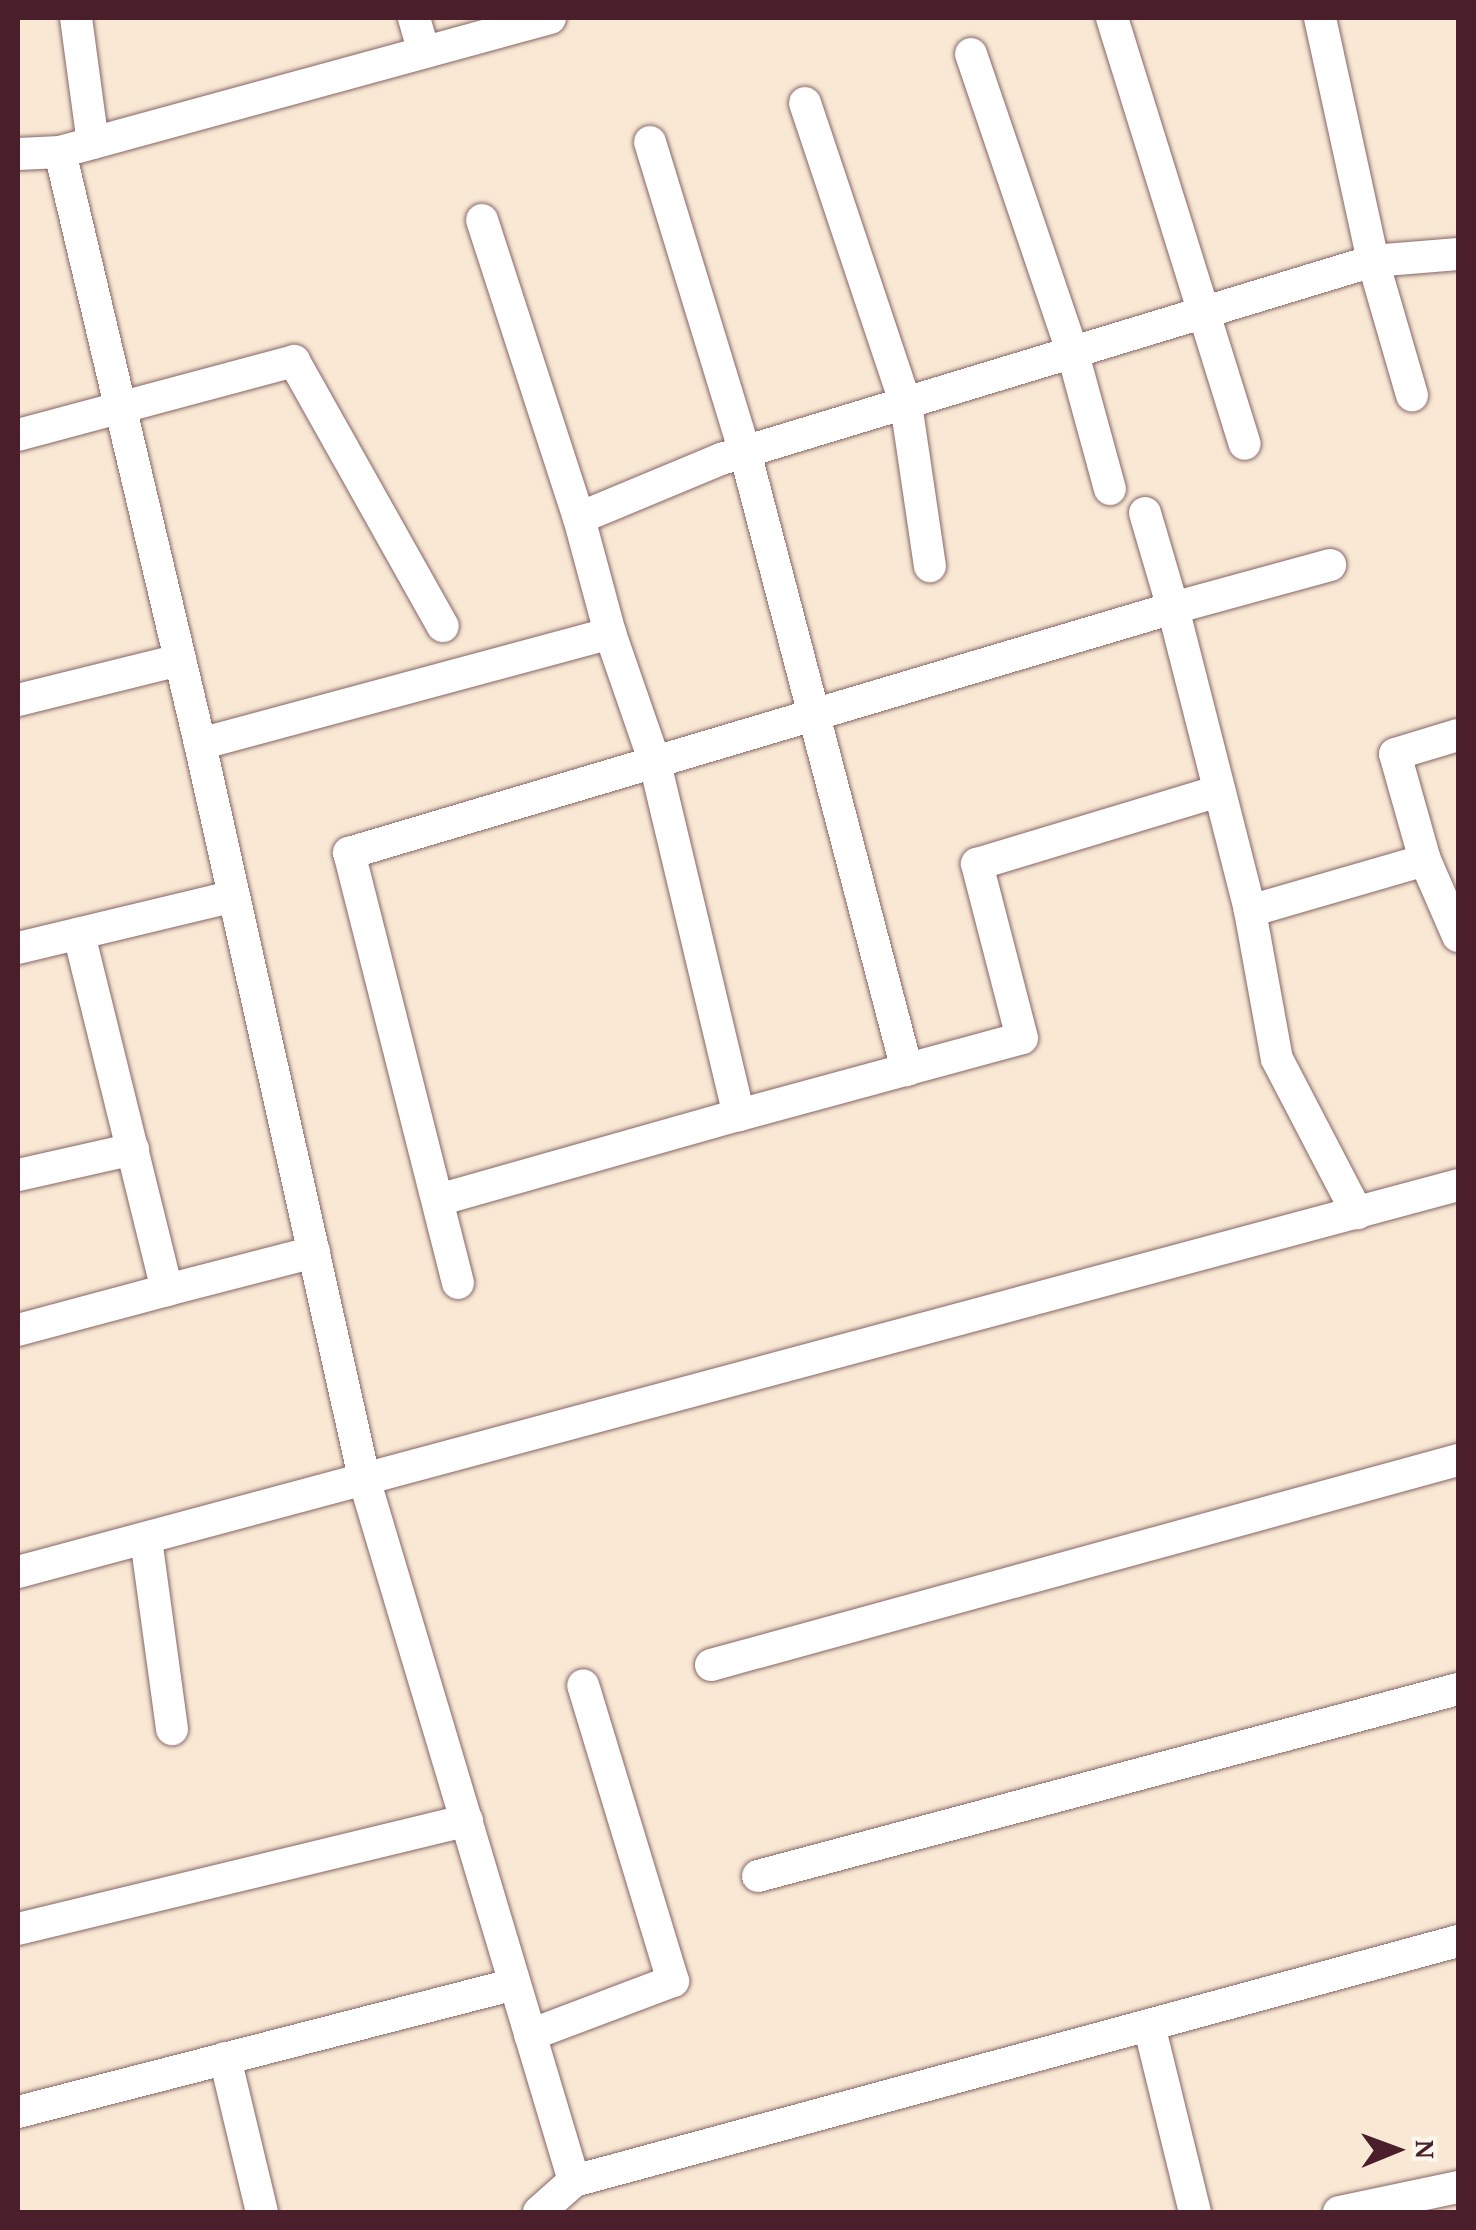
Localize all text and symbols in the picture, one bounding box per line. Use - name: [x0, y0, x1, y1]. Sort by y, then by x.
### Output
- north arrow: [1346, 2100, 1446, 2200]
- text: N: [1406, 2140, 1447, 2159]

